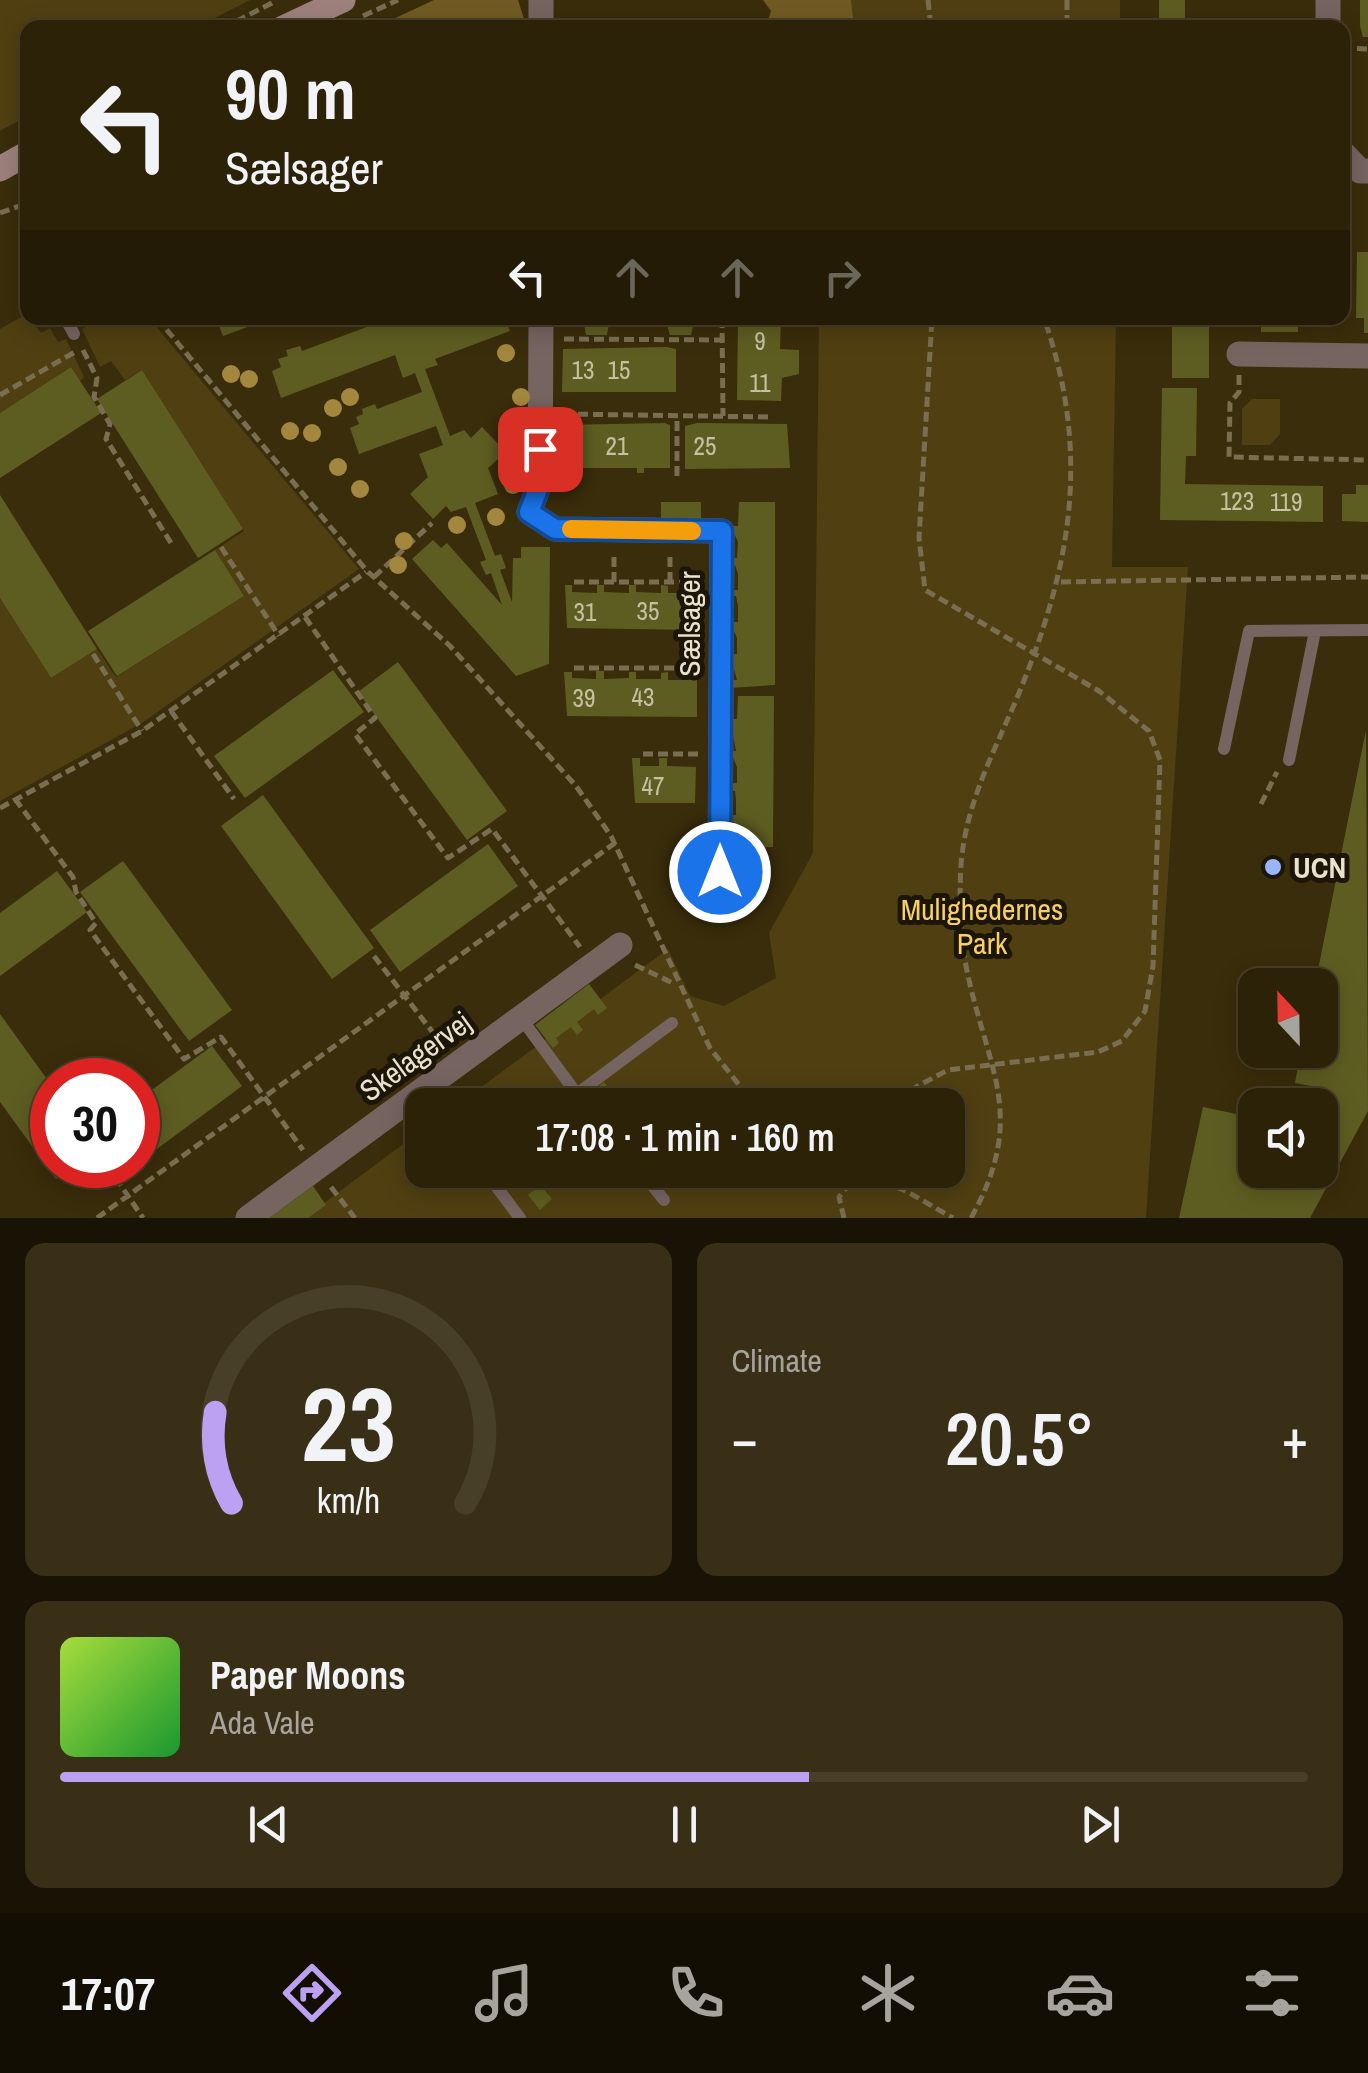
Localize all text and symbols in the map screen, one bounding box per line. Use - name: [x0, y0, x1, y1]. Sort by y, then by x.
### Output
- text: 90 m: [225, 47, 356, 141]
- icon: left: [60, 60, 190, 190]
- text: Sælsager: [225, 137, 383, 198]
- icon: left: [500, 250, 555, 305]
- icon: ahead: [605, 250, 660, 305]
- icon: ahead: [710, 250, 765, 305]
- icon: right: [815, 250, 870, 305]
- house number: 9: [754, 324, 766, 358]
- house number: 13: [572, 353, 594, 387]
- house number: 15: [608, 353, 630, 387]
- house number: 11: [749, 366, 771, 400]
- pin: [498, 407, 583, 492]
- icon: arrive: [513, 422, 568, 477]
- house number: 21: [606, 429, 629, 463]
- house number: 25: [694, 429, 716, 463]
- house number: 123: [1220, 484, 1254, 518]
- house number: 119: [1270, 485, 1302, 519]
- street label: Sælsager: [669, 571, 709, 677]
- house number: 35: [637, 594, 659, 628]
- house number: 31: [574, 595, 597, 629]
- house number: 43: [632, 680, 654, 714]
- house number: 39: [573, 681, 595, 715]
- house number: 47: [642, 769, 664, 803]
- position arrow: [668, 820, 772, 924]
- place label: UCN: [1293, 847, 1346, 887]
- marker: UCN: [1262, 856, 1284, 878]
- park label: Mulighedernes Park: [901, 889, 1063, 963]
- north arrow: [1238, 968, 1338, 1068]
- map controls: [1238, 968, 1338, 1188]
- street label: Skelagervej: [351, 1002, 479, 1110]
- speed limit sign: 30: [30, 1058, 160, 1188]
- button: sound: [1238, 1088, 1338, 1188]
- text: 17:08 · 1 min · 160 m: [535, 1112, 835, 1163]
- text: Climate: [732, 1339, 822, 1382]
- text: 23: [301, 1353, 396, 1493]
- text: 20.5°: [945, 1387, 1095, 1488]
- text: −: [732, 1401, 758, 1475]
- text: +: [1282, 1401, 1308, 1475]
- text: km/h: [316, 1476, 380, 1524]
- text: Paper Moons: [210, 1650, 406, 1701]
- text: Ada Vale: [210, 1701, 315, 1744]
- icon: previous: [241, 1797, 296, 1852]
- icon: pause: [657, 1797, 712, 1852]
- icon: next: [1073, 1797, 1128, 1852]
- icon: directions: [277, 1958, 347, 2028]
- icon: music: [469, 1958, 539, 2028]
- icon: phone: [661, 1958, 731, 2028]
- icon: climate: [853, 1958, 923, 2028]
- icon: car: [1045, 1958, 1115, 2028]
- icon: filters: [1237, 1958, 1307, 2028]
- text: 17:07: [61, 1963, 155, 2024]

